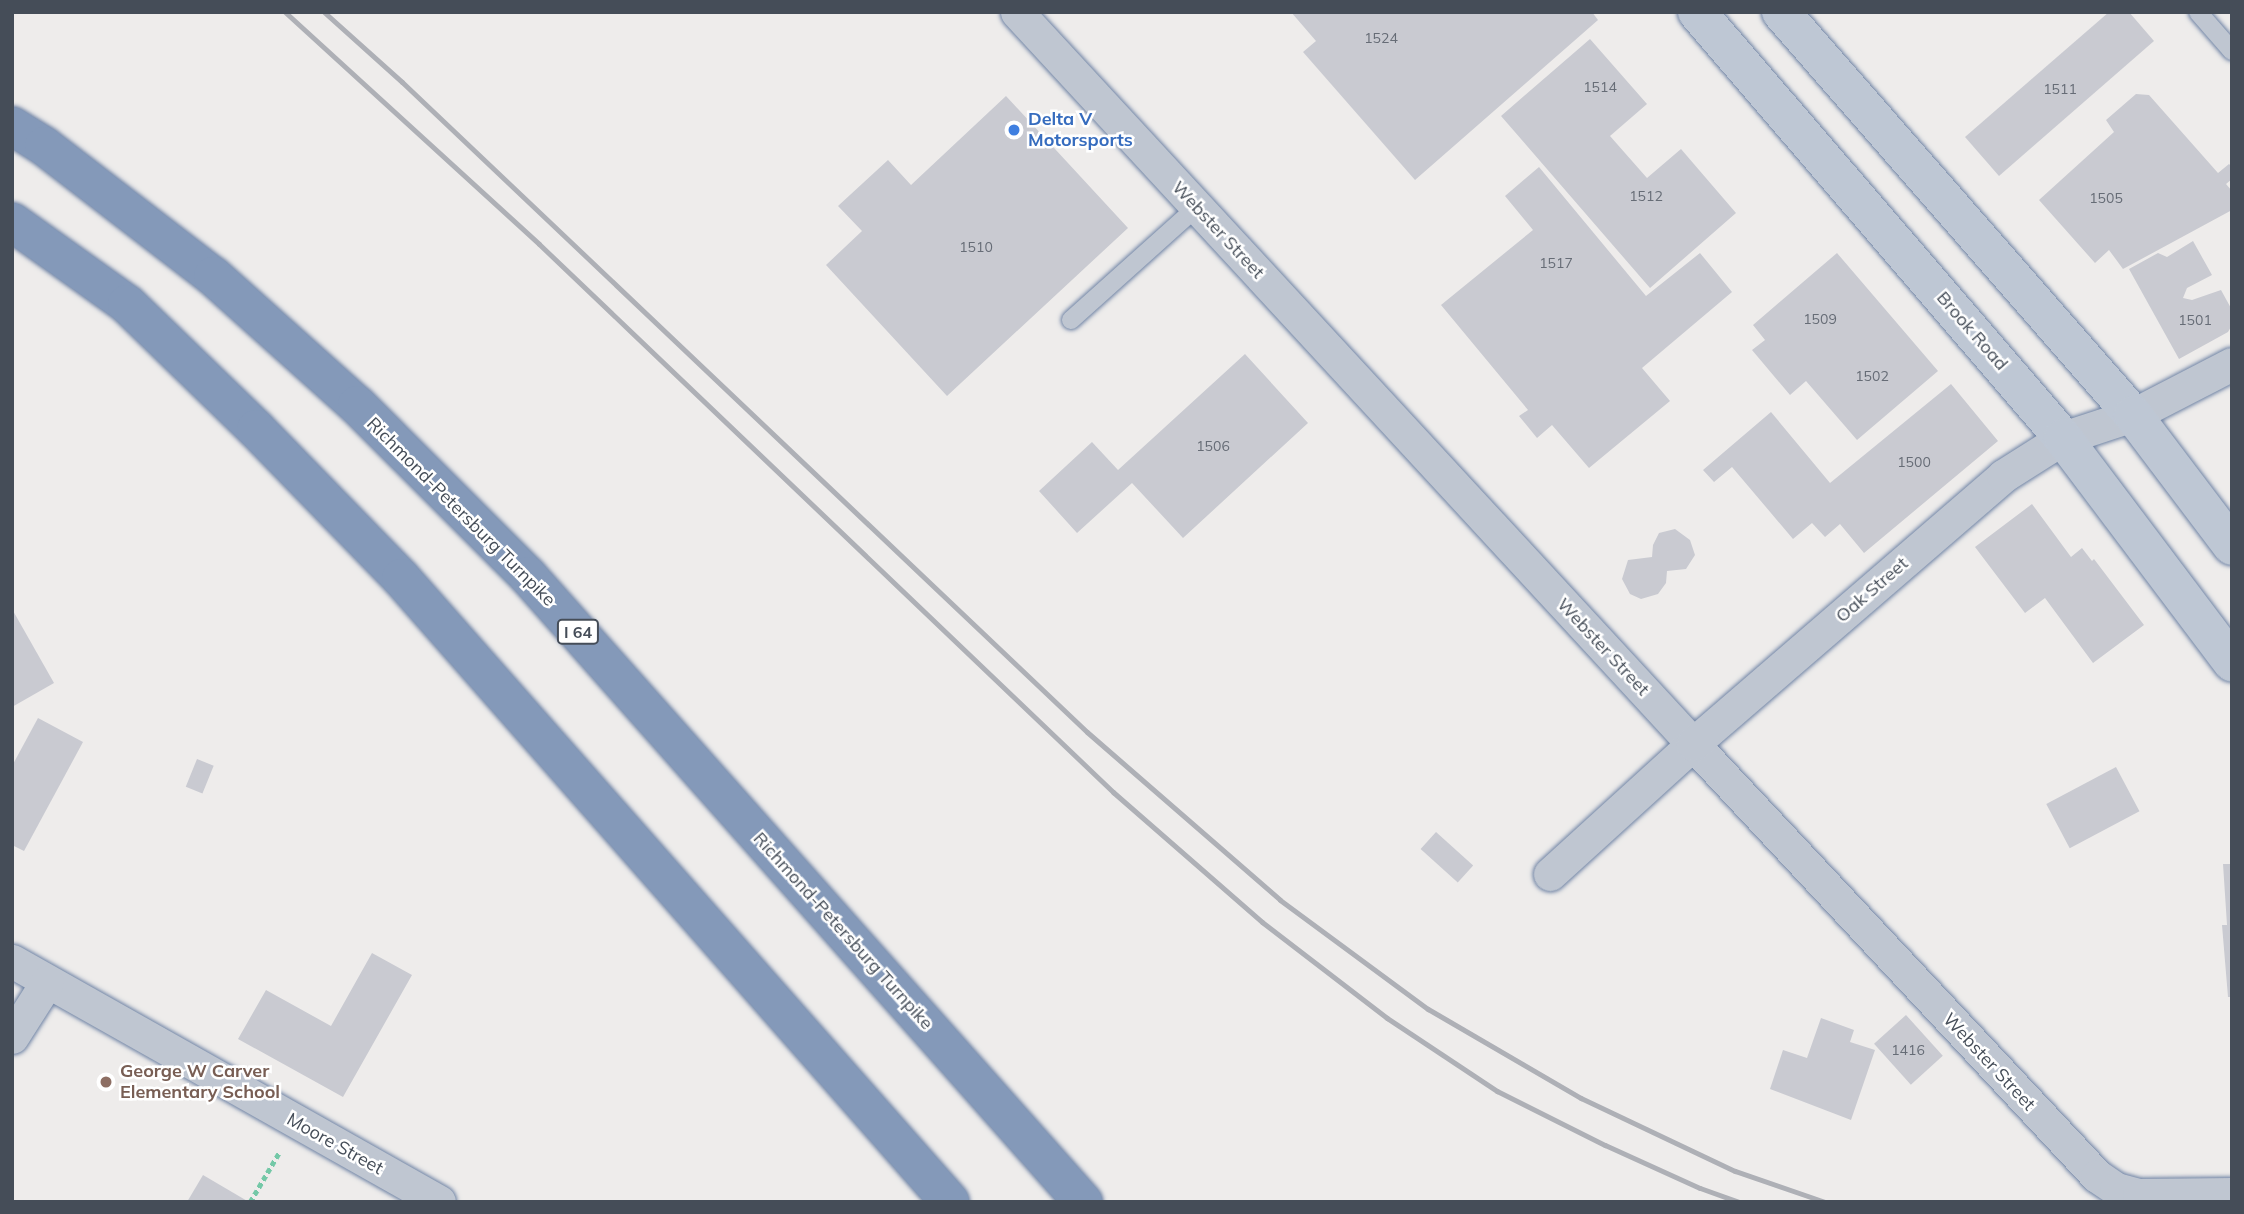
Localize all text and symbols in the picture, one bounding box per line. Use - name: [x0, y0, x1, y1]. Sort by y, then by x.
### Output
- house number: 1524: [1364, 30, 1398, 46]
- house number: 1514: [1583, 79, 1617, 95]
- house number: 1511: [2043, 81, 2077, 97]
- place label: Delta V Motorsports: [1028, 109, 1133, 152]
- marker: Delta V Motorsports: [1006, 122, 1022, 138]
- street label: Webster Street: [1167, 177, 1269, 283]
- house number: 1512: [1629, 188, 1663, 204]
- house number: 1505: [2089, 190, 2123, 206]
- house number: 1510: [959, 239, 993, 255]
- house number: 1517: [1539, 255, 1573, 271]
- street label: Brook Road: [1932, 287, 2012, 375]
- house number: 1509: [1803, 311, 1837, 327]
- house number: 1501: [2178, 312, 2212, 328]
- house number: 1502: [1855, 368, 1889, 384]
- street label: Richmond-Petersburg Turnpike: [362, 413, 560, 611]
- house number: 1506: [1196, 438, 1230, 454]
- house number: 1500: [1897, 454, 1931, 470]
- street label: Oak Street: [1832, 553, 1912, 627]
- street label: Webster Street: [1552, 594, 1654, 700]
- road number: I 64: [555, 620, 601, 645]
- street label: Richmond-Petersburg Turnpike: [749, 828, 937, 1034]
- street label: Webster Street: [1938, 1009, 2040, 1115]
- house number: 1416: [1891, 1042, 1925, 1058]
- place label: George W Carver Elementary School: [120, 1061, 280, 1104]
- marker: George W Carver Elementary School: [98, 1074, 114, 1090]
- street label: Moore Street: [283, 1109, 387, 1179]

